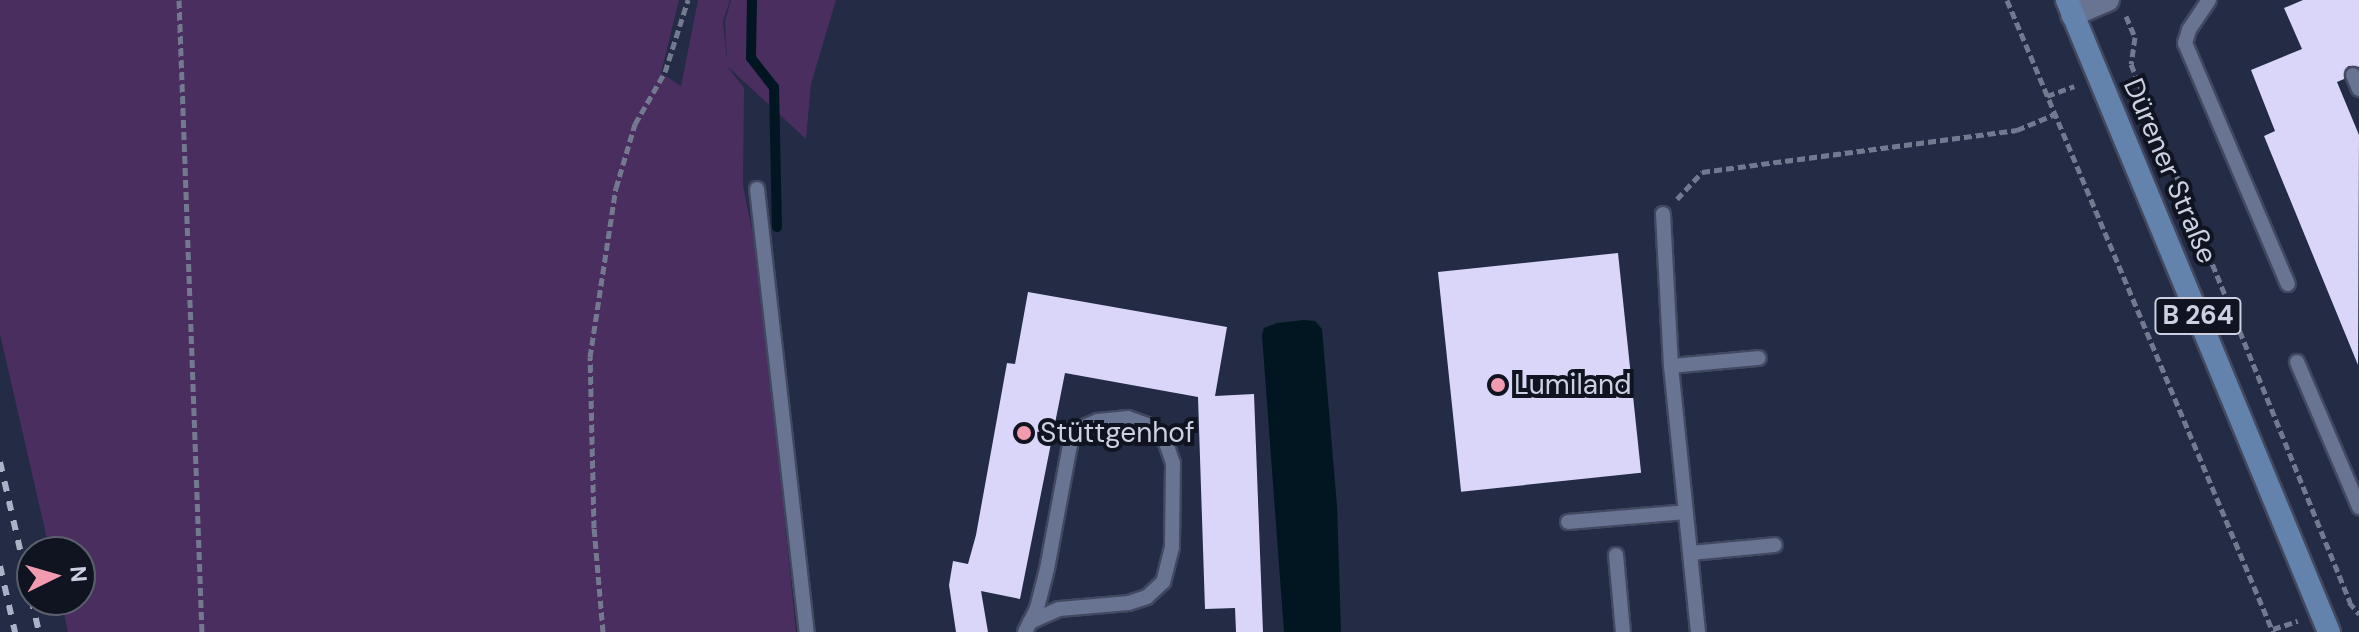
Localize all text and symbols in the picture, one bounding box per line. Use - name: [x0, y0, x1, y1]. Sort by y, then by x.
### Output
- street label: Dürener Straße: [2116, 73, 2224, 269]
- road number: B 264: [2154, 294, 2242, 338]
- place label: Lumiland: [1514, 368, 1632, 402]
- marker: Lumiland: [1489, 376, 1507, 394]
- place label: Stüttgenhof: [1040, 416, 1194, 450]
- marker: Stüttgenhof: [1015, 424, 1033, 442]
- north arrow: [16, 536, 96, 616]
- text: N: [63, 565, 94, 583]

